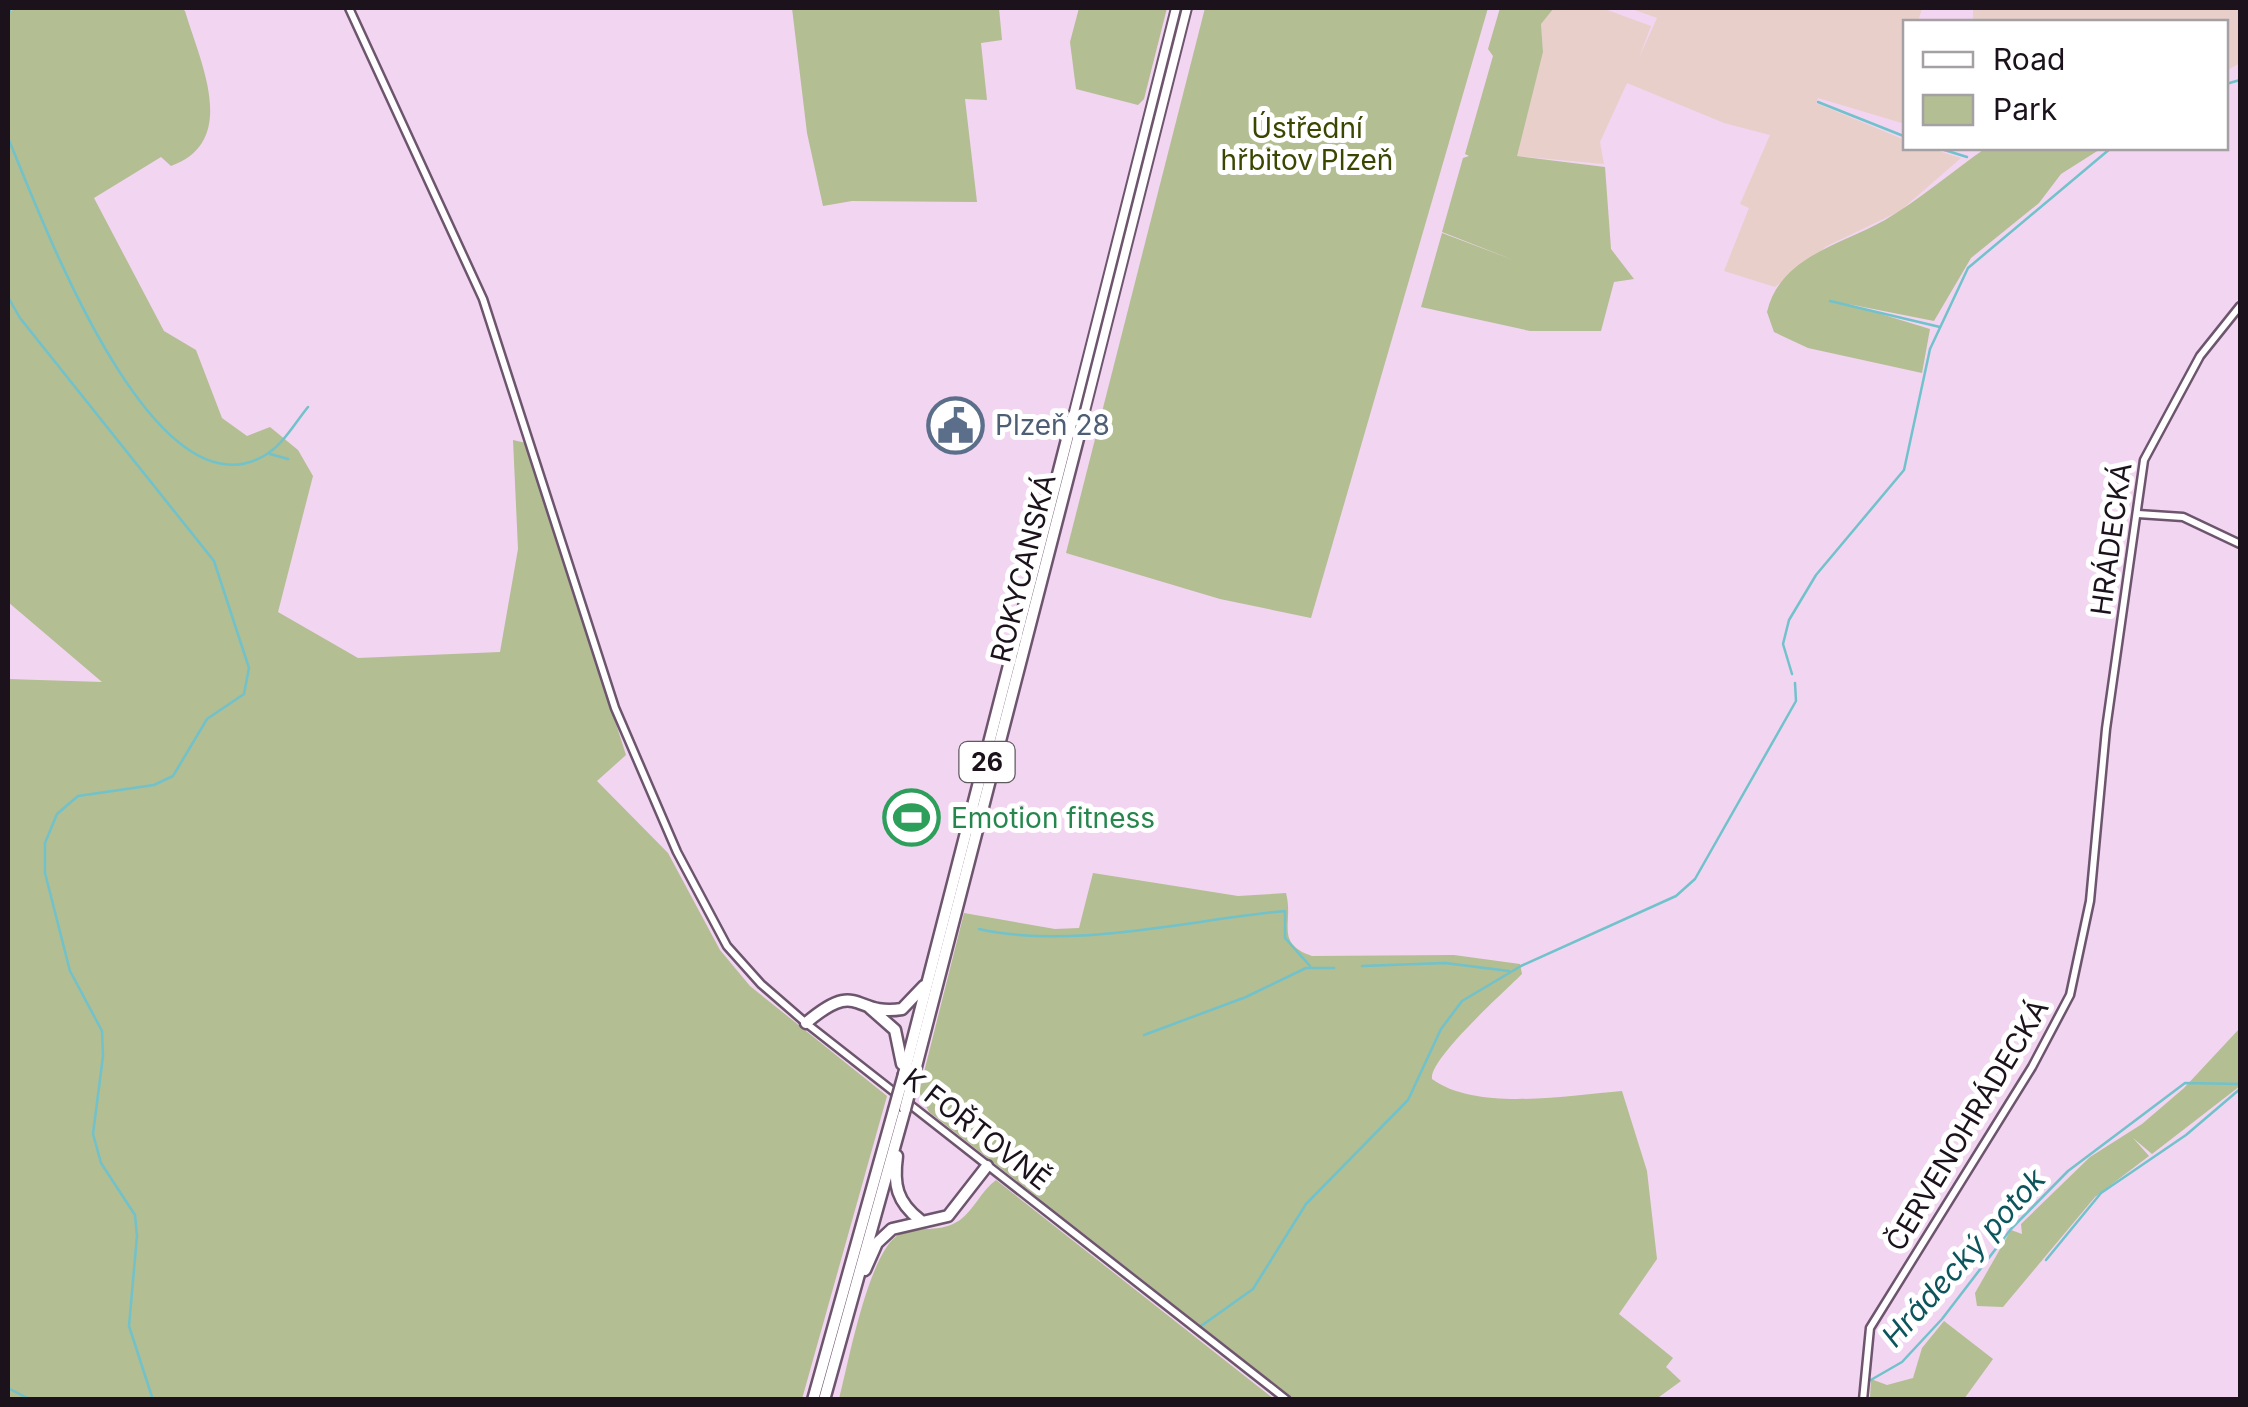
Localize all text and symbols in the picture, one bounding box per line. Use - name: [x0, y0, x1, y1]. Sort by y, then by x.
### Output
- legend: [1903, 20, 2228, 150]
- text: Road: [1993, 41, 2065, 77]
- text: Park: [1993, 91, 2058, 127]
- park label: Ústřední hřbitov Plzeň: [1221, 110, 1393, 177]
- public building icon: Plzeň 28: [926, 395, 986, 455]
- place label: Plzeň 28: [995, 408, 1110, 442]
- street label: HRÁDECKÁ: [2082, 460, 2139, 618]
- street label: ROKYCANSKÁ: [982, 470, 1063, 666]
- road number: 26: [960, 742, 1014, 782]
- sports icon: Emotion fitness: [882, 788, 942, 848]
- place label: Emotion fitness: [951, 801, 1155, 835]
- street label: ČERVENOHRÁDECKÁ: [1878, 993, 2056, 1257]
- street label: K FOŘTOVNĚ: [897, 1061, 1057, 1197]
- water label: Hrádecký potok: [1874, 1161, 2053, 1354]

